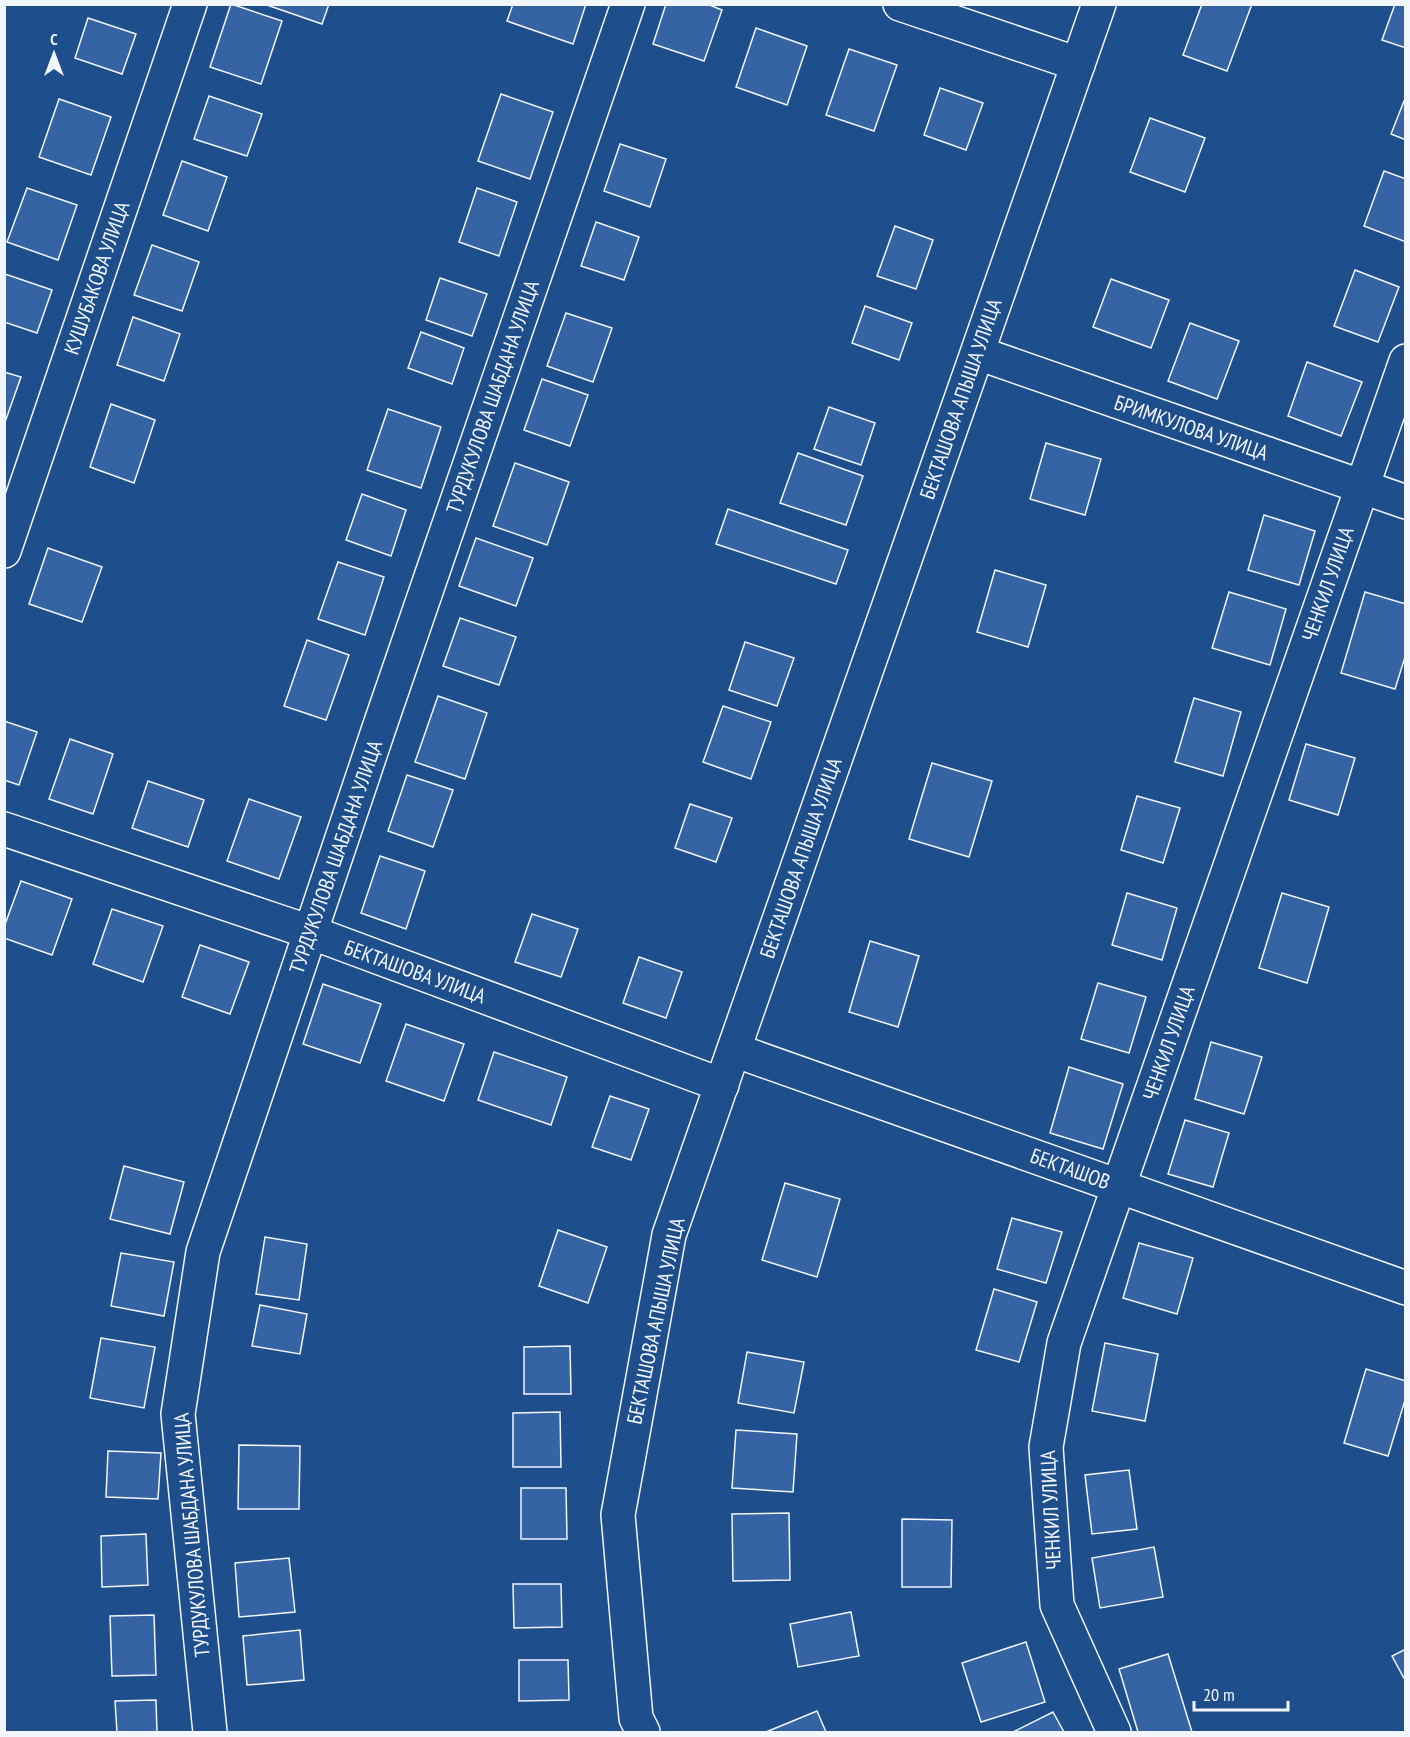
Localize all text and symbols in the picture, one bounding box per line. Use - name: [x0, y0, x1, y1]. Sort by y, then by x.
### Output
- north arrow: [24, 24, 84, 84]
- text: С: [50, 29, 58, 49]
- street label: КУШУБАКОВА УЛИЦА: [58, 198, 135, 358]
- street label: ТУРДУКУЛОВА ШАБДАНА УЛИЦА: [440, 276, 545, 517]
- street label: БЕКТАШОВА АПЫША УЛИЦА: [914, 295, 1008, 503]
- street label: БРИМКУЛОВА УЛИЦА: [1111, 389, 1272, 467]
- street label: ЧЕНКИЛ УЛИЦА: [1295, 523, 1360, 645]
- street label: ТУРДУКУЛОВА ШАБДАНА УЛИЦА: [283, 736, 388, 977]
- street label: БЕКТАШОВА АПЫША УЛИЦА: [754, 754, 848, 962]
- street label: БЕКТАШОВА УЛИЦА: [341, 933, 490, 1010]
- street label: ЧЕНКИЛ УЛИЦА: [1136, 982, 1201, 1104]
- street label: БЕКТАШОВ: [1027, 1142, 1114, 1195]
- street label: БЕКТАШОВА АПЫША УЛИЦА: [620, 1215, 691, 1427]
- street label: ТУРДУКУЛОВА ШАБДАНА УЛИЦА: [167, 1412, 216, 1658]
- street label: ЧЕНКИЛ УЛИЦА: [1034, 1450, 1067, 1570]
- scale bar: [1194, 1674, 1288, 1712]
- text: 20 m: [1203, 1683, 1235, 1706]

